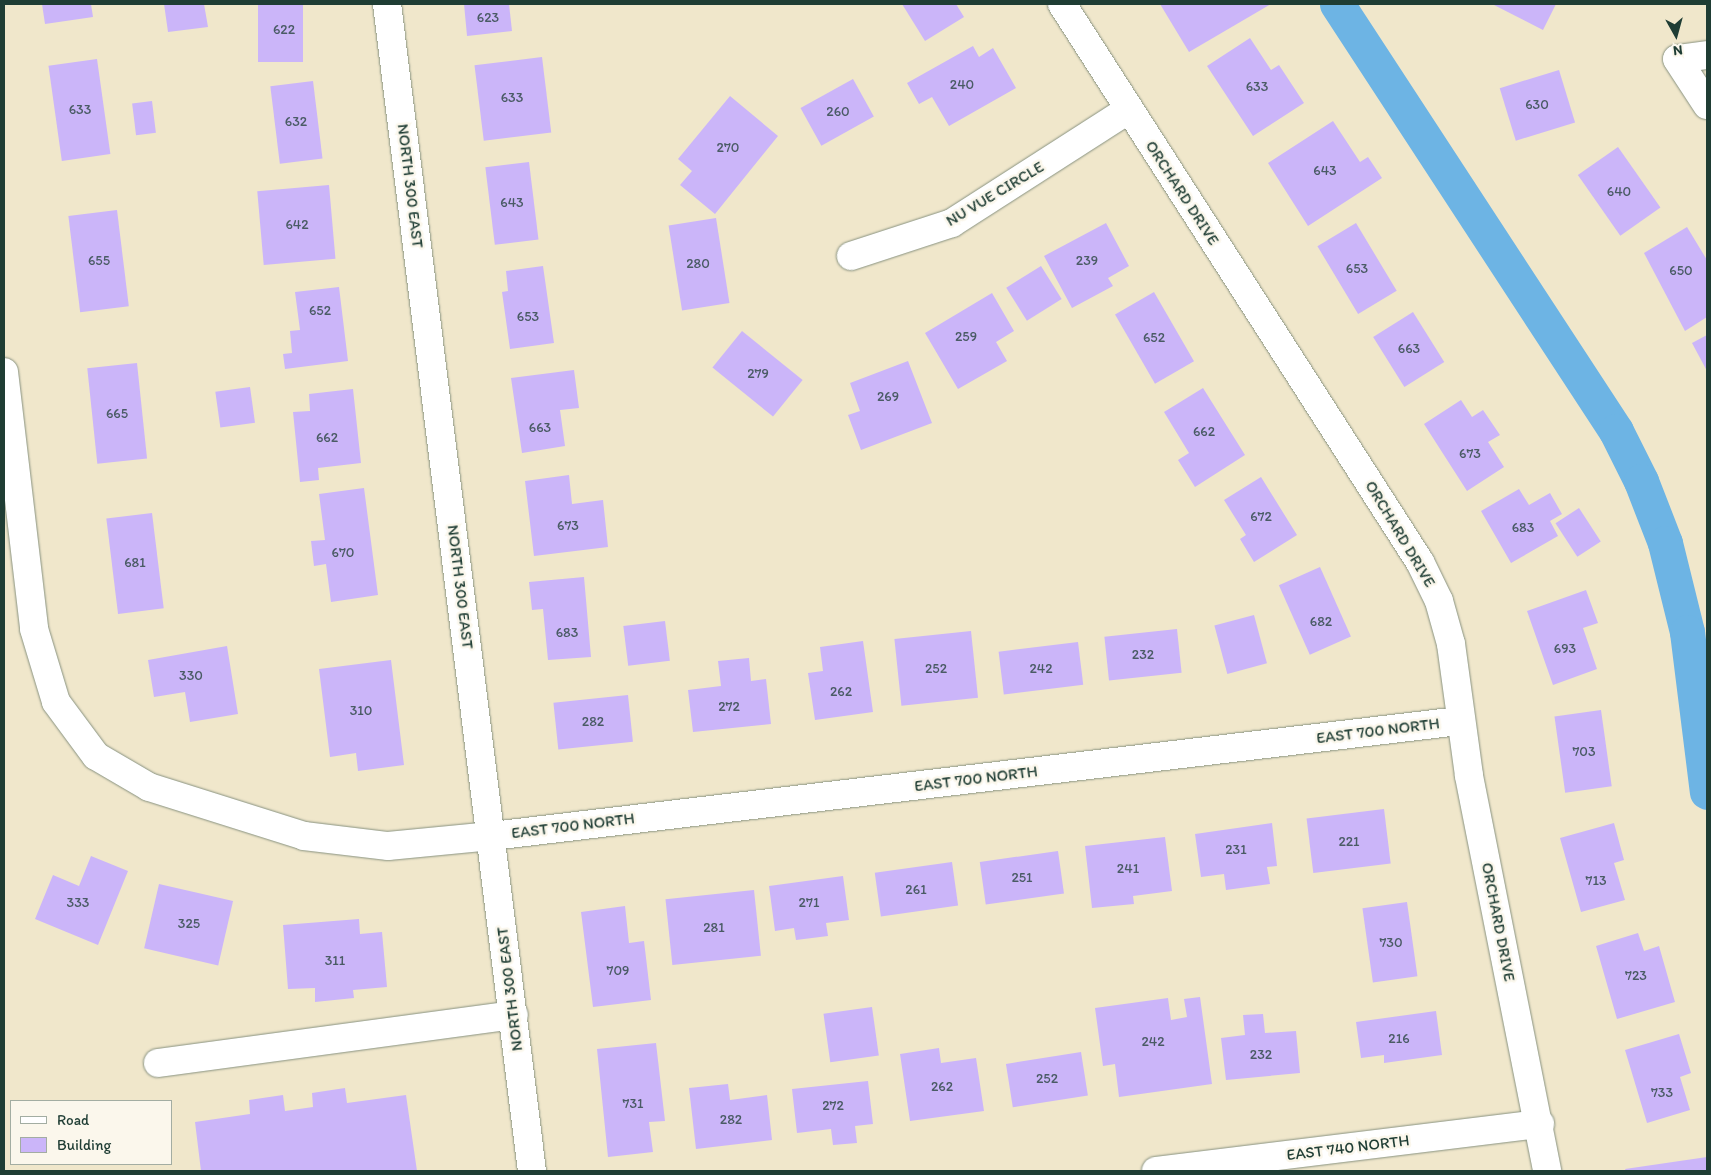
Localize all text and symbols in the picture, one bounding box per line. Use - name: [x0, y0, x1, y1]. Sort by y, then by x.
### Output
- house number: 623: [477, 10, 499, 26]
- north arrow: [1651, 10, 1701, 60]
- house number: 622: [273, 22, 295, 38]
- text: N: [1672, 41, 1684, 59]
- house number: 240: [950, 77, 974, 93]
- house number: 633: [1246, 79, 1268, 95]
- house number: 633: [501, 90, 523, 106]
- house number: 630: [1525, 97, 1549, 113]
- house number: 633: [69, 102, 91, 118]
- house number: 260: [826, 104, 850, 120]
- house number: 632: [285, 114, 307, 130]
- street label: NORTH 300 EAST: [393, 123, 427, 249]
- street label: ORCHARD DRIVE: [1141, 137, 1223, 249]
- house number: 270: [717, 140, 739, 156]
- street label: NU VUE CIRCLE: [942, 157, 1048, 231]
- house number: 643: [1313, 163, 1337, 179]
- house number: 640: [1607, 184, 1631, 200]
- house number: 643: [500, 195, 524, 211]
- house number: 642: [285, 217, 309, 233]
- house number: 655: [88, 253, 110, 269]
- house number: 239: [1076, 253, 1098, 269]
- house number: 280: [686, 256, 710, 272]
- house number: 653: [1346, 261, 1368, 277]
- house number: 650: [1669, 263, 1693, 279]
- house number: 652: [309, 303, 331, 319]
- house number: 653: [517, 309, 539, 325]
- house number: 259: [955, 329, 977, 345]
- house number: 652: [1143, 330, 1165, 346]
- house number: 663: [1398, 341, 1420, 357]
- house number: 279: [747, 366, 769, 382]
- house number: 269: [877, 389, 899, 405]
- house number: 665: [106, 406, 128, 422]
- house number: 663: [529, 420, 551, 436]
- house number: 662: [1193, 424, 1215, 440]
- house number: 662: [316, 430, 338, 446]
- house number: 673: [1459, 446, 1481, 462]
- street label: ORCHARD DRIVE: [1361, 477, 1439, 591]
- house number: 672: [1250, 509, 1272, 525]
- house number: 673: [557, 518, 579, 534]
- house number: 683: [1512, 520, 1534, 536]
- street label: NORTH 300 EAST: [443, 524, 477, 650]
- house number: 670: [332, 545, 354, 561]
- house number: 681: [124, 555, 146, 571]
- house number: 682: [1310, 614, 1332, 630]
- house number: 683: [556, 625, 578, 641]
- house number: 693: [1554, 641, 1576, 657]
- house number: 232: [1132, 647, 1154, 663]
- house number: 252: [925, 661, 947, 677]
- house number: 242: [1029, 661, 1053, 677]
- house number: 330: [179, 668, 203, 684]
- house number: 262: [830, 684, 852, 700]
- house number: 272: [718, 699, 740, 715]
- house number: 310: [350, 703, 372, 719]
- house number: 282: [582, 714, 604, 730]
- street label: EAST 700 NORTH: [1315, 714, 1441, 748]
- house number: 703: [1572, 744, 1596, 760]
- street label: EAST 700 NORTH: [913, 762, 1039, 796]
- street label: EAST 700 NORTH: [510, 809, 636, 843]
- house number: 221: [1338, 834, 1360, 850]
- house number: 231: [1225, 842, 1247, 858]
- house number: 241: [1117, 861, 1139, 877]
- street label: ORCHARD DRIVE: [1477, 861, 1519, 983]
- house number: 251: [1011, 870, 1033, 886]
- house number: 713: [1585, 873, 1607, 889]
- house number: 261: [905, 882, 927, 898]
- house number: 333: [67, 895, 89, 911]
- house number: 271: [799, 895, 819, 911]
- house number: 325: [178, 916, 200, 932]
- house number: 281: [703, 920, 725, 936]
- street label: NORTH 300 EAST: [493, 926, 527, 1052]
- house number: 730: [1379, 935, 1403, 951]
- house number: 311: [325, 953, 345, 969]
- house number: 709: [607, 963, 629, 979]
- house number: 723: [1625, 968, 1647, 984]
- house number: 216: [1388, 1031, 1410, 1047]
- house number: 242: [1141, 1034, 1165, 1050]
- house number: 232: [1250, 1047, 1272, 1063]
- house number: 252: [1036, 1071, 1058, 1087]
- house number: 262: [931, 1079, 953, 1095]
- house number: 733: [1651, 1085, 1673, 1101]
- house number: 731: [622, 1096, 644, 1112]
- house number: 272: [822, 1098, 844, 1114]
- legend: [10, 1100, 172, 1165]
- text: Road: [57, 1111, 89, 1129]
- house number: 282: [720, 1112, 742, 1128]
- street label: EAST 740 NORTH: [1285, 1131, 1411, 1165]
- text: Building: [57, 1136, 111, 1154]

